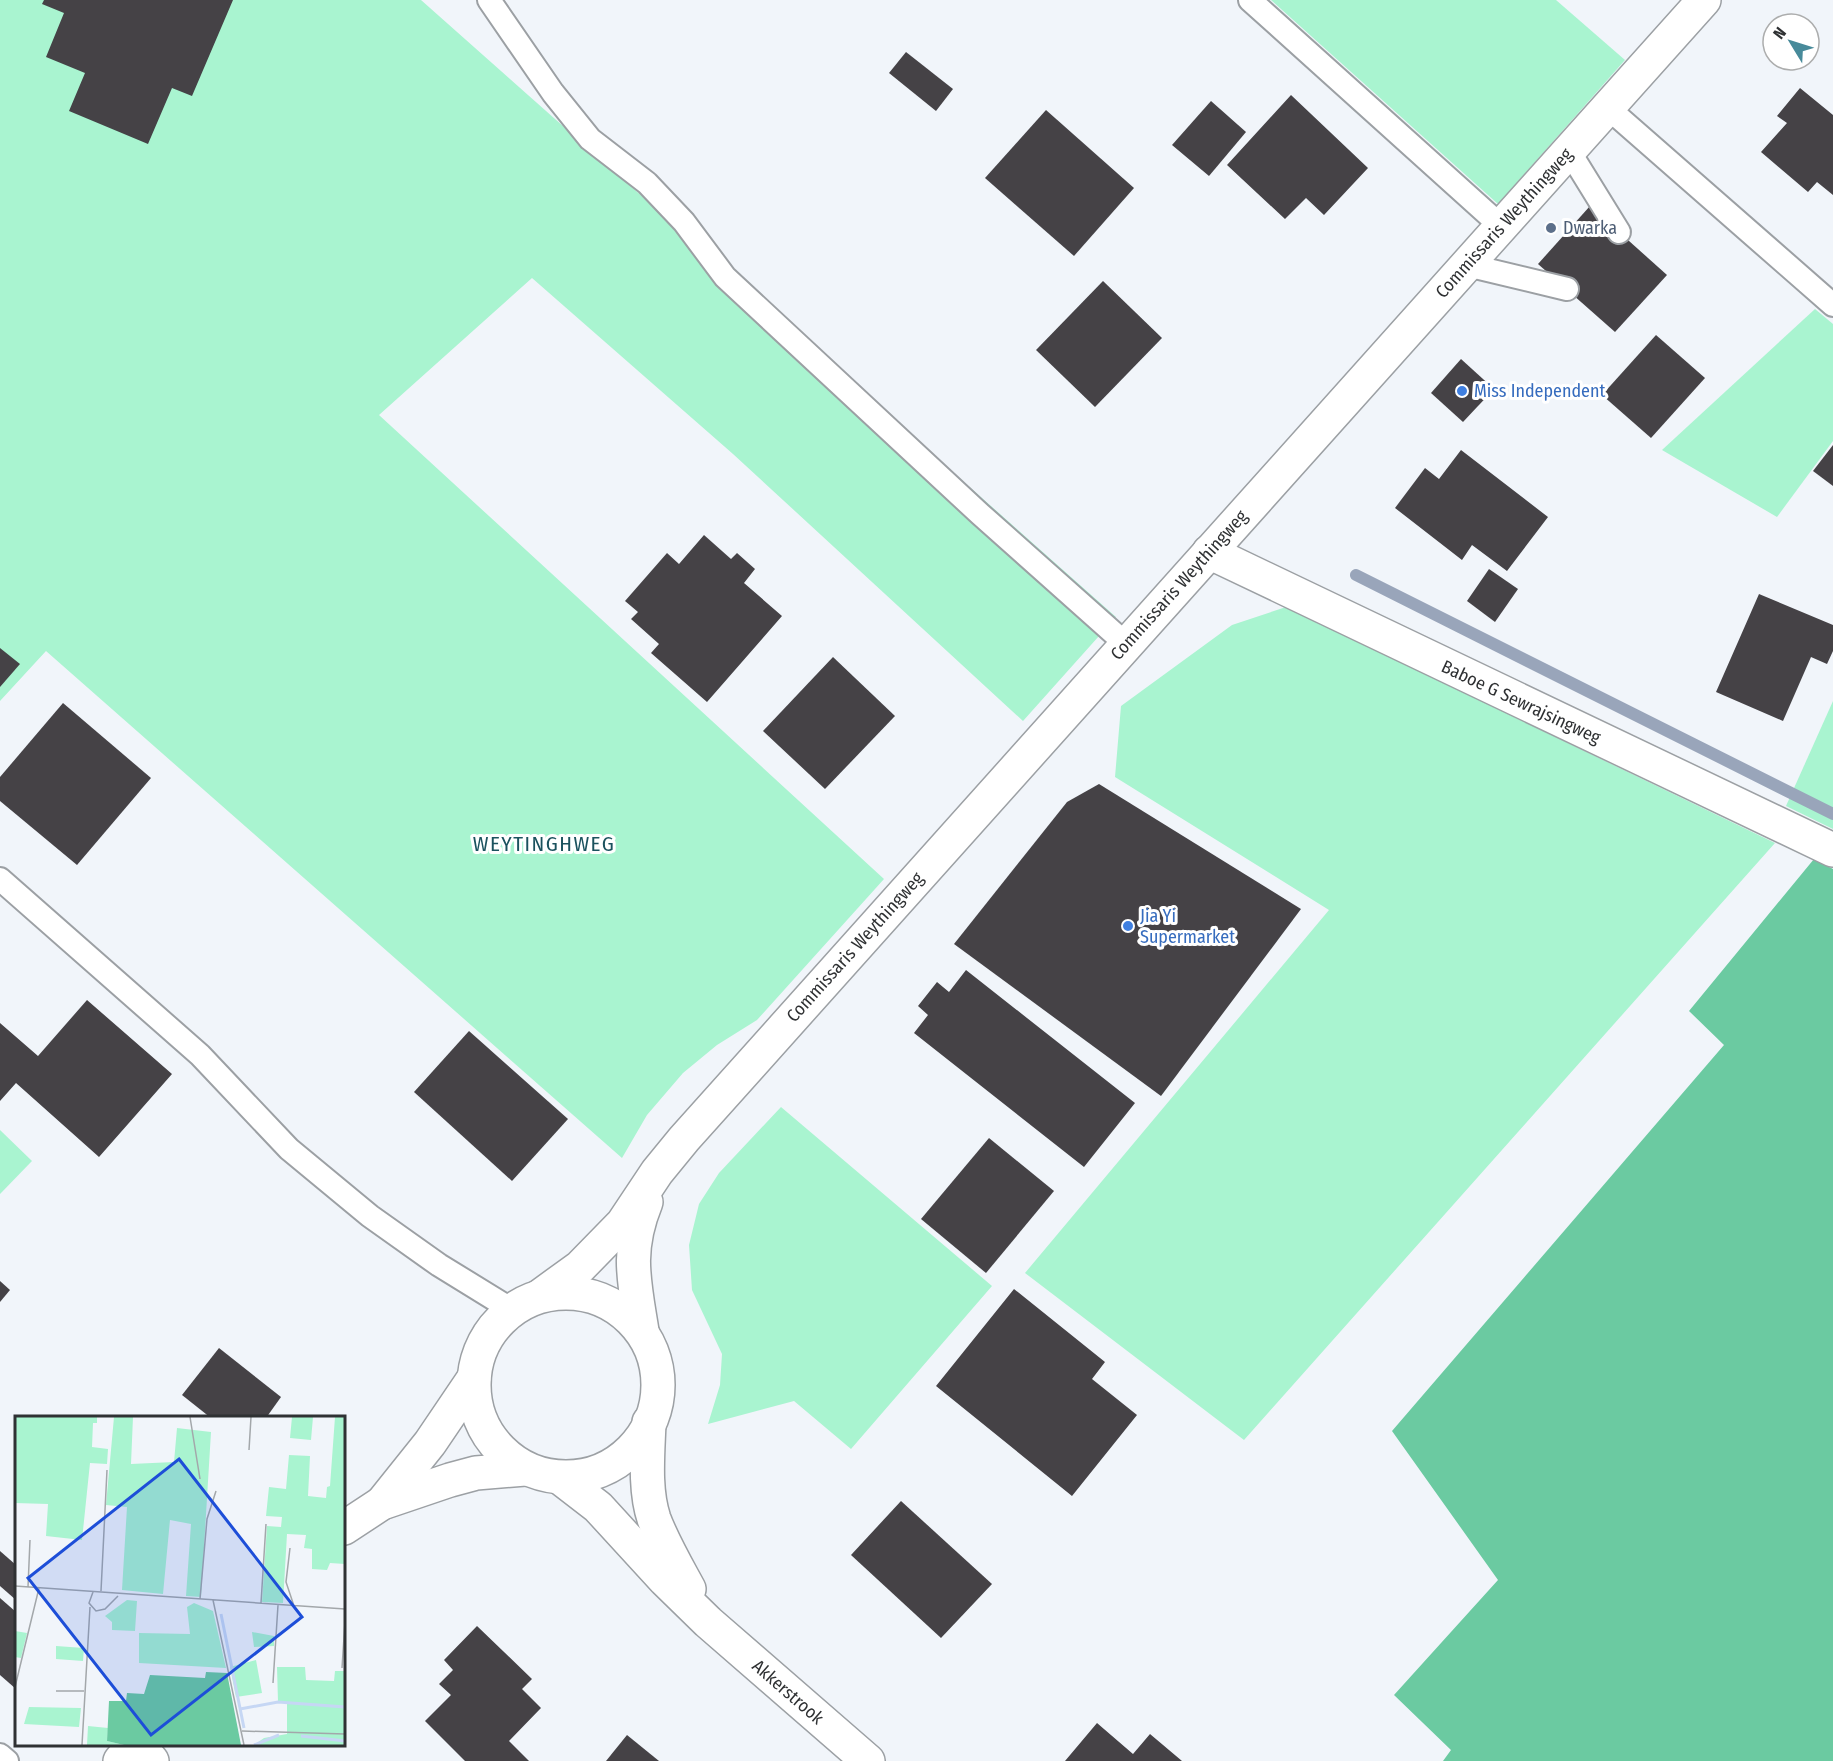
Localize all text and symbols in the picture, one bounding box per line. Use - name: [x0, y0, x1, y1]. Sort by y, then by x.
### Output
- north arrow: [1761, 12, 1821, 72]
- text: N: [1769, 23, 1790, 43]
- street label: Commissaris Weythingweg: [1431, 143, 1578, 303]
- place label: Dwarka: [1563, 217, 1617, 239]
- marker: Dwarka: [1544, 221, 1558, 235]
- place label: Miss Independent: [1474, 380, 1605, 402]
- marker: Miss Independent: [1455, 384, 1469, 398]
- street label: Commissaris Weythingweg: [1106, 505, 1253, 665]
- street label: Baboe G Sewrajsingweg: [1438, 655, 1605, 749]
- district label: WEYTINGHWEG: [473, 831, 615, 857]
- street label: Commissaris Weythingweg: [782, 867, 929, 1027]
- place label: Jia Yi Supermarket: [1140, 905, 1235, 948]
- marker: Jia Yi Supermarket: [1121, 919, 1135, 933]
- inset map: [15, 1416, 345, 1746]
- street label: Akkerstrook: [748, 1655, 829, 1729]

